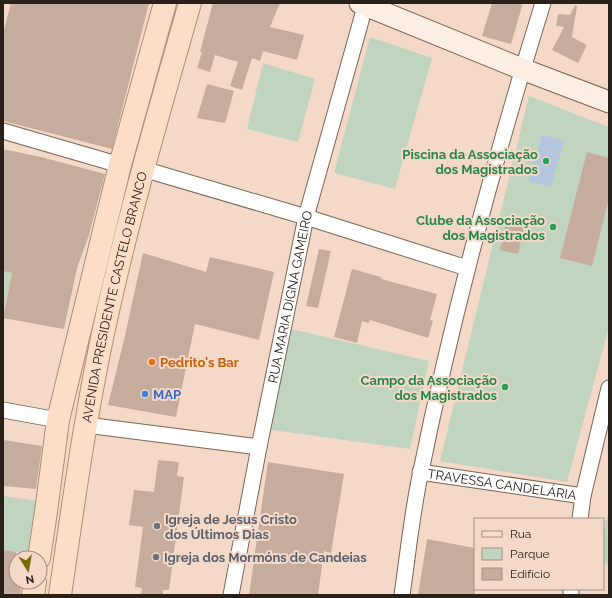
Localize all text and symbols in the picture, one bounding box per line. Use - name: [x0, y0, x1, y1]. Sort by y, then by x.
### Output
- place label: Piscina da Associação dos Magistrados: [402, 147, 539, 177]
- marker: Piscina da Associação dos Magistrados: [541, 156, 551, 166]
- street label: AVENIDA PRESIDENTE CASTELO BRANCO: [79, 170, 150, 424]
- street label: RUA MARIA DIGNA GAMEIRO: [265, 208, 315, 384]
- place label: Clube da Associação dos Magistrados: [416, 213, 546, 243]
- marker: Clube da Associação dos Magistrados: [548, 222, 558, 232]
- place label: Pedrito's Bar: [160, 355, 239, 370]
- marker: Pedrito's Bar: [147, 357, 157, 367]
- place label: Campo da Associação dos Magistrados: [361, 373, 498, 403]
- marker: Campo da Associação dos Magistrados: [500, 382, 510, 392]
- place label: MAP: [153, 387, 181, 402]
- marker: MAP: [140, 389, 150, 399]
- street label: TRAVESSA CANDELÁRIA: [427, 466, 578, 502]
- place label: Igreja de Jesus Cristo dos Últimos Dias: [165, 512, 297, 542]
- legend: [474, 518, 604, 590]
- marker: Igreja de Jesus Cristo dos Últimos Dias: [152, 521, 162, 531]
- text: Rua: [510, 527, 531, 541]
- text: Parque: [510, 547, 550, 561]
- north arrow: [8, 550, 48, 590]
- place label: Igreja dos Mormóns de Candeias: [164, 550, 367, 565]
- marker: Igreja dos Mormóns de Candeias: [151, 552, 161, 562]
- text: Edifício: [510, 567, 550, 581]
- text: N: [24, 572, 35, 587]

